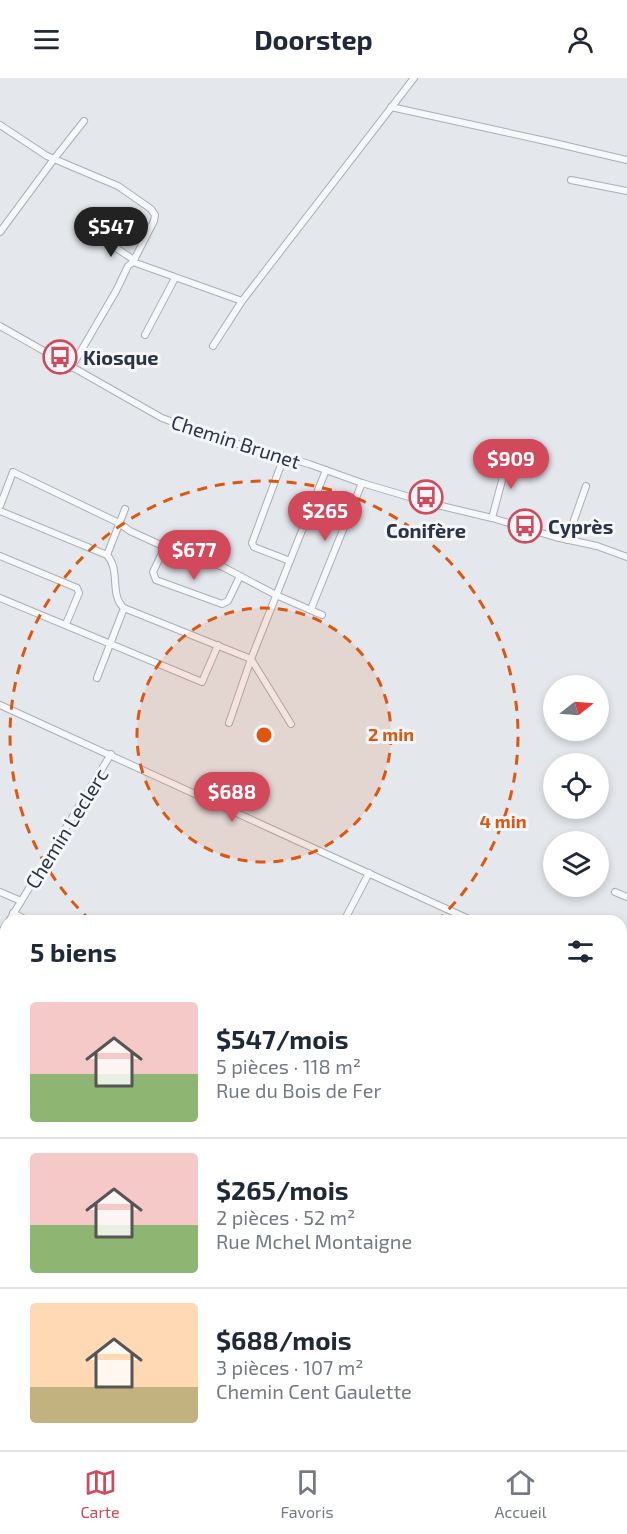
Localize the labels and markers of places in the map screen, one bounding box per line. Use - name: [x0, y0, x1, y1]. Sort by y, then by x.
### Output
- pin: $547: [75, 207, 147, 258]
- bus stop icon: Kiosque: [42, 339, 78, 375]
- place label: Kiosque: [83, 345, 159, 369]
- pin: $909: [475, 439, 547, 490]
- bus stop icon: Conifère: [408, 479, 444, 515]
- pin: $265: [289, 491, 361, 542]
- bus stop icon: Cyprès: [507, 508, 543, 544]
- place label: Cyprès: [548, 514, 613, 539]
- place label: Conifère: [386, 518, 466, 542]
- pin: $677: [158, 530, 230, 581]
- centre of rings: [254, 725, 274, 745]
- pin: $688: [196, 772, 268, 823]

